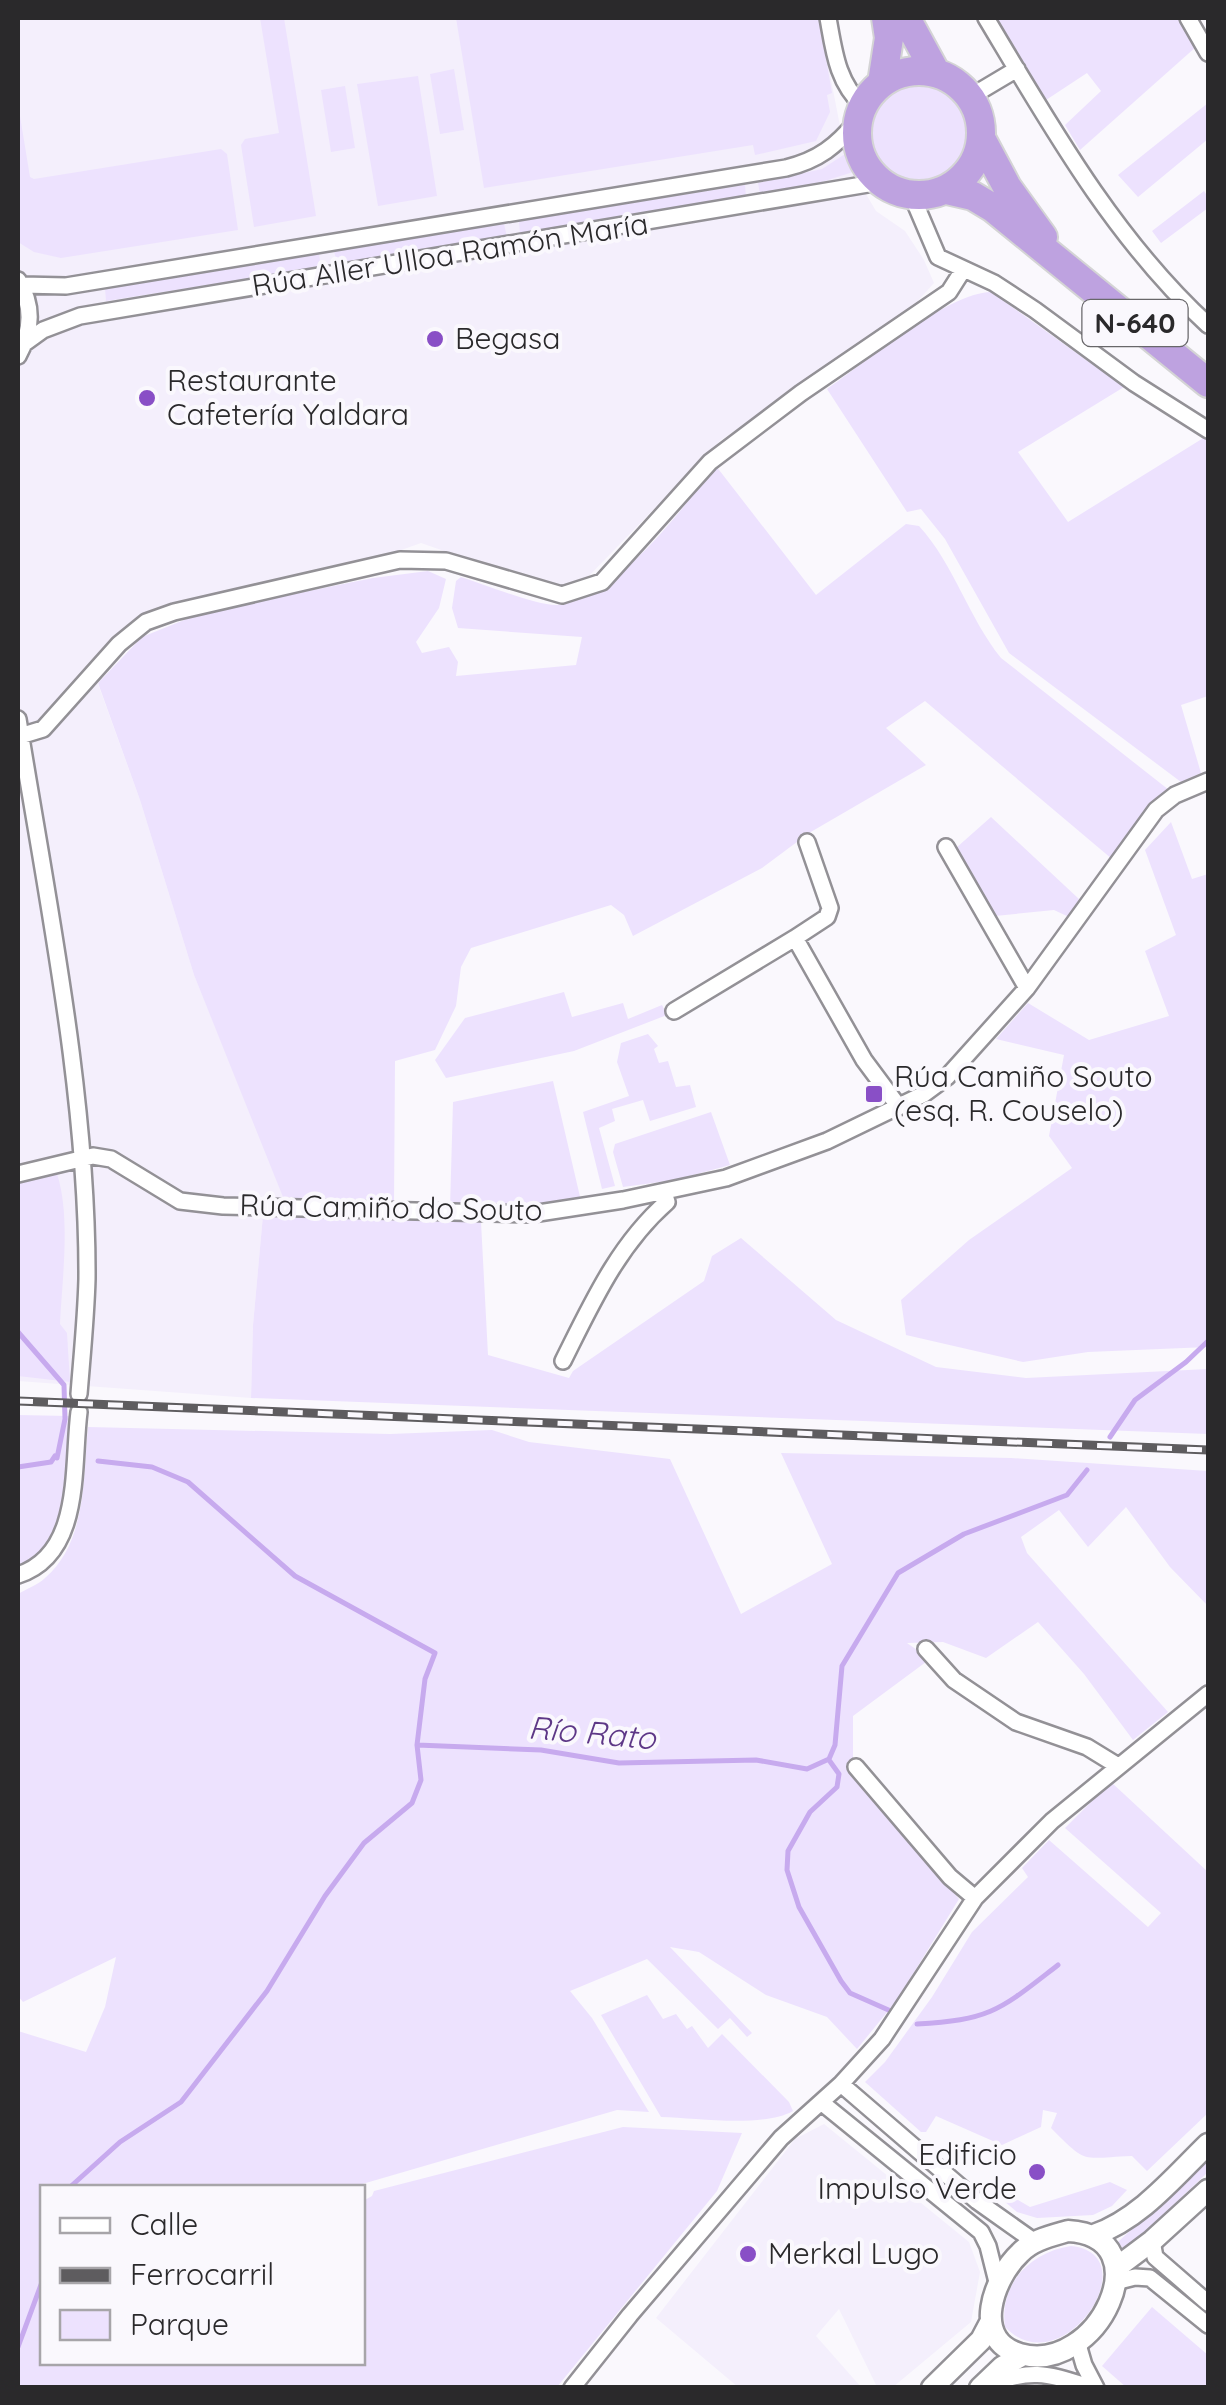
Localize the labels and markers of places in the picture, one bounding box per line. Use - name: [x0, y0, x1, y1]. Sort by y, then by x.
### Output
- place label: Begasa: [455, 319, 561, 357]
- marker: Begasa: [424, 328, 446, 350]
- place label: Restaurante Cafetería Yaldara: [167, 361, 409, 433]
- marker: Restaurante Cafetería Yaldara: [136, 387, 158, 409]
- place label: Rúa Camiño Souto (esq. R. Couselo): [894, 1057, 1153, 1129]
- marker: Rúa Camiño Souto (esq. R. Couselo): [863, 1083, 885, 1105]
- place label: Edificio Impulso Verde: [817, 2135, 1017, 2207]
- marker: Edificio Impulso Verde: [1026, 2161, 1048, 2183]
- place label: Merkal Lugo: [768, 2234, 939, 2272]
- marker: Merkal Lugo: [737, 2243, 759, 2265]

